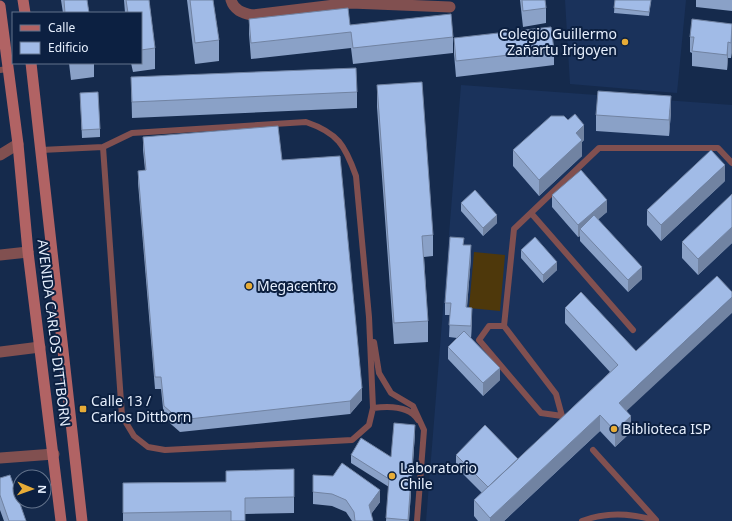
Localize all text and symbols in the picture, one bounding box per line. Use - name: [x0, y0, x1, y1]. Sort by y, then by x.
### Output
- legend: [12, 12, 142, 64]
- text: Calle: [48, 19, 76, 36]
- place label: Colegio Guillermo Zañartu Irigoyen: [499, 24, 617, 59]
- marker: Colegio Guillermo Zañartu Irigoyen: [620, 37, 630, 47]
- text: Edificio: [48, 39, 89, 56]
- street label: AVENIDA CARLOS DITTBORN: [34, 238, 75, 428]
- place label: Megacentro: [257, 276, 336, 295]
- marker: Megacentro: [244, 281, 254, 291]
- place label: Calle 13 / Carlos Dittborn: [91, 391, 191, 426]
- marker: Calle 13 / Carlos Dittborn: [78, 404, 88, 414]
- place label: Biblioteca ISP: [622, 419, 711, 438]
- marker: Biblioteca ISP: [609, 424, 619, 434]
- place label: Laboratorio Chile: [400, 458, 477, 493]
- north arrow: [12, 469, 52, 509]
- marker: Laboratorio Chile: [387, 471, 397, 481]
- text: N: [35, 485, 50, 494]

